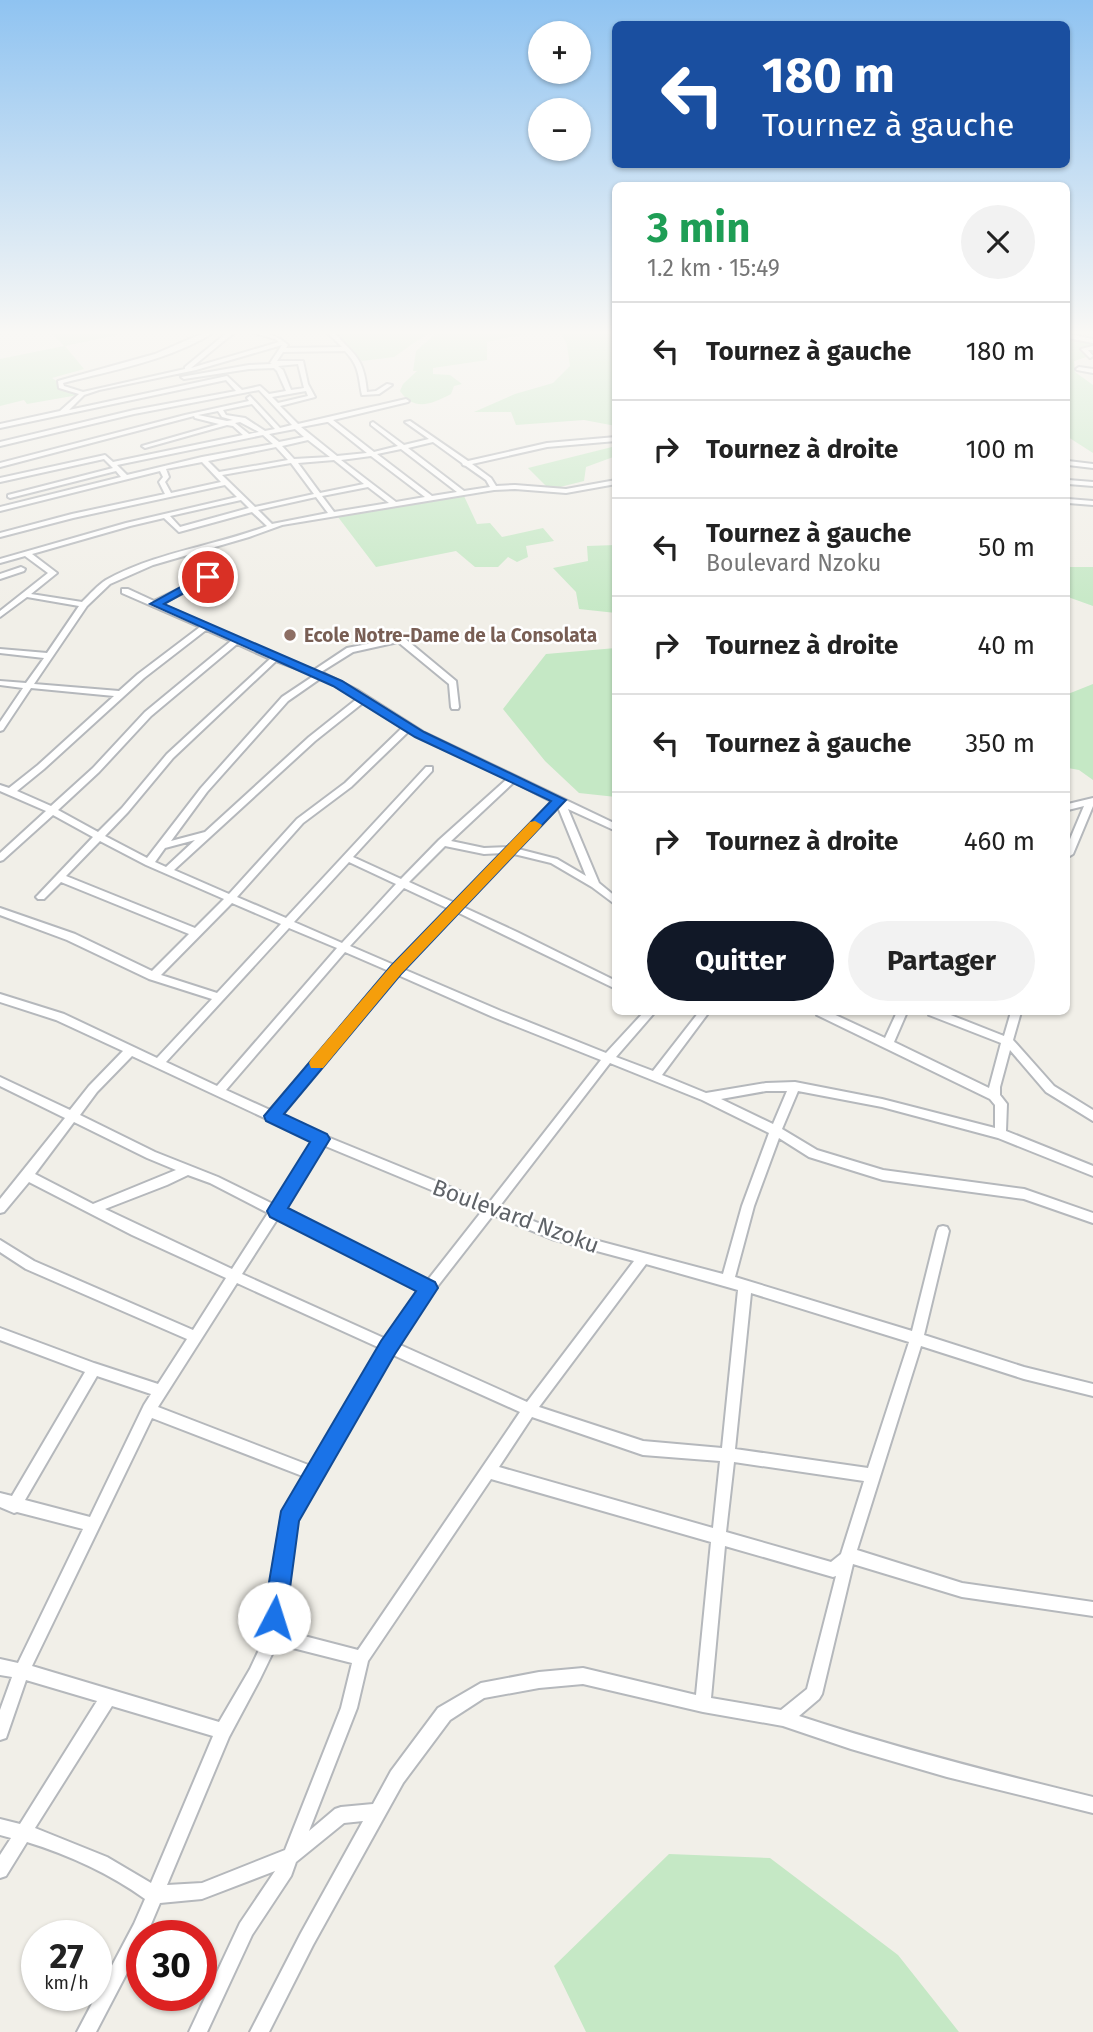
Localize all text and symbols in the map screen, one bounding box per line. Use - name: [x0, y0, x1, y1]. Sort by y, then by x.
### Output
- map controls: [528, 21, 591, 161]
- button: +: [528, 21, 591, 84]
- text: 180 m: [762, 46, 895, 105]
- icon: left: [647, 49, 738, 140]
- button: −: [528, 98, 591, 161]
- text: Tournez à gauche: [762, 106, 1014, 144]
- text: 3 min: [647, 203, 750, 253]
- button: close: [961, 205, 1035, 279]
- text: 1.2 km · 15:49: [647, 254, 780, 282]
- icon: left: [647, 332, 685, 370]
- text: Tournez à gauche: [706, 336, 911, 367]
- text: 180 m: [966, 336, 1035, 367]
- icon: right: [647, 430, 685, 468]
- text: Tournez à droite: [706, 434, 898, 465]
- text: 100 m: [966, 434, 1035, 465]
- text: Tournez à gauche: [706, 518, 911, 549]
- icon: left: [647, 528, 685, 566]
- text: 50 m: [978, 532, 1035, 563]
- pin: [178, 547, 238, 607]
- text: Boulevard Nzoku: [706, 549, 881, 577]
- icon: arrive: [189, 558, 227, 596]
- place label: Ecole Notre-Dame de la Consolata: [304, 624, 597, 647]
- icon: right: [647, 626, 685, 664]
- marker: Ecole Notre-Dame de la Consolata: [282, 627, 298, 643]
- text: Tournez à droite: [706, 630, 898, 661]
- text: 40 m: [977, 630, 1035, 661]
- icon: left: [647, 724, 685, 762]
- text: Tournez à gauche: [706, 728, 911, 759]
- text: 350 m: [965, 728, 1035, 759]
- icon: right: [647, 822, 685, 860]
- text: Tournez à droite: [706, 826, 898, 857]
- text: 460 m: [964, 826, 1035, 857]
- button: Quitter: [647, 921, 834, 1001]
- button: Partager: [848, 921, 1035, 1001]
- street label: Boulevard Nzoku: [429, 1173, 603, 1259]
- position arrow: [237, 1581, 311, 1655]
- speed limit sign: 30: [126, 1920, 217, 2011]
- text: 27: [49, 1935, 84, 1977]
- text: km/h: [44, 1972, 89, 1994]

